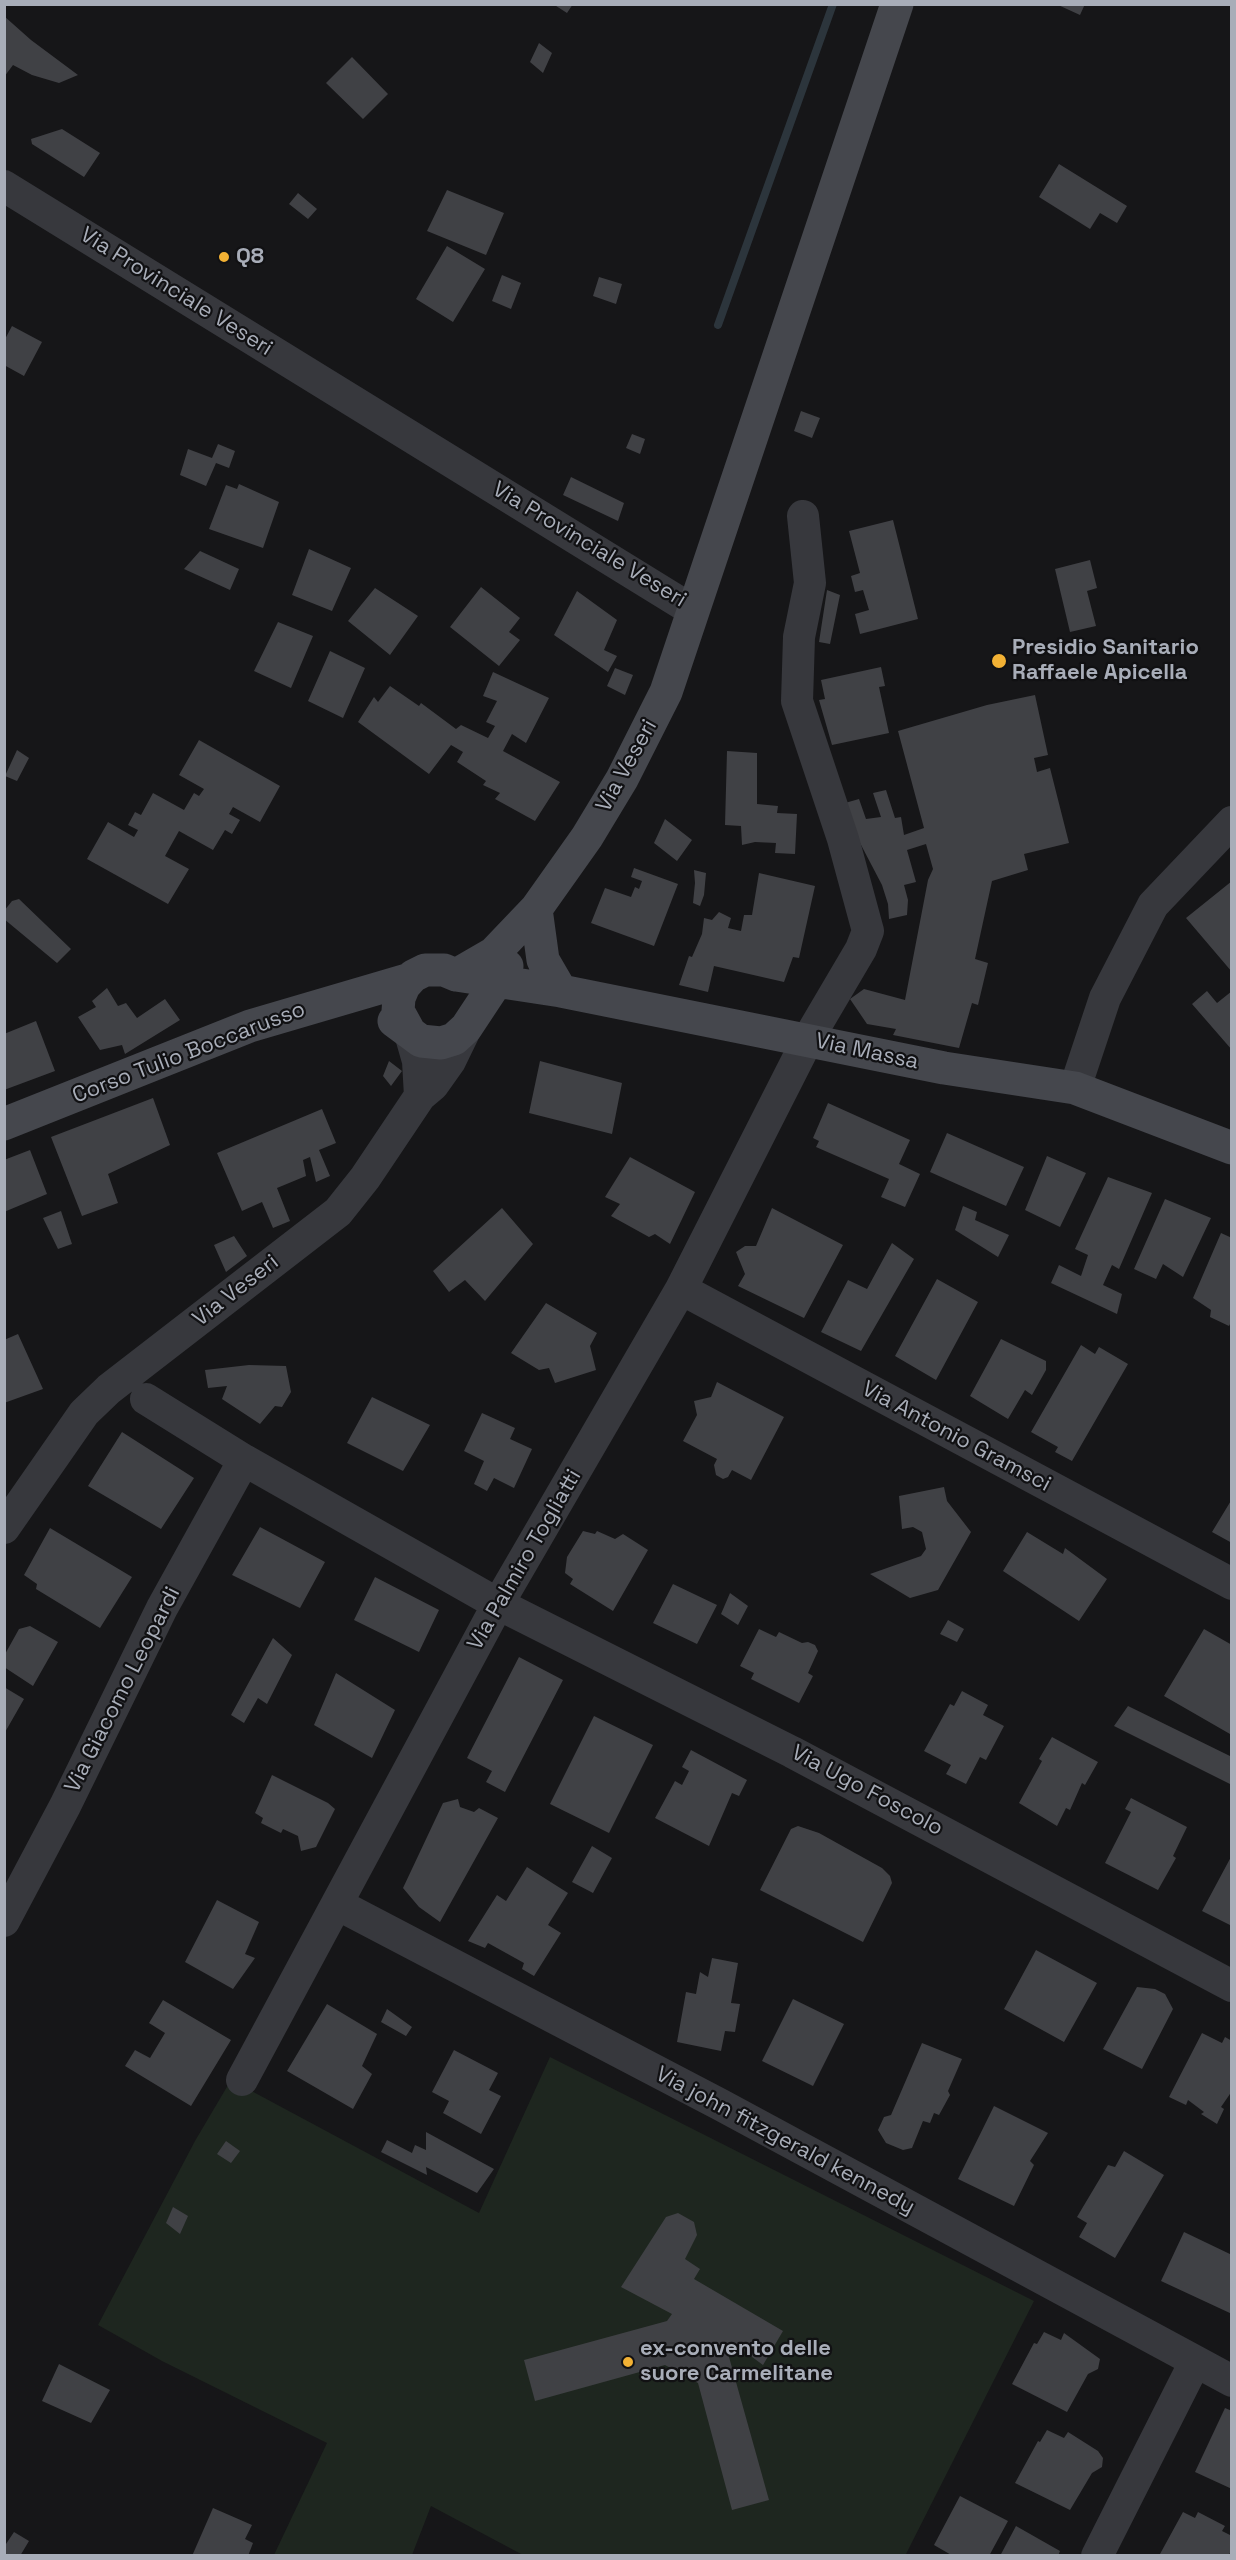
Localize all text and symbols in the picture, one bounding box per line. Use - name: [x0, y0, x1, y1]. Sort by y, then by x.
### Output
- street label: Via Provinciale Veseri: [75, 222, 277, 362]
- place label: Q8: [236, 244, 264, 270]
- marker: Q8: [217, 250, 231, 264]
- street label: Via Provinciale Veseri: [487, 477, 691, 613]
- place label: Presidio Sanitario Raffaele Apicella: [1012, 635, 1199, 686]
- marker: Presidio Sanitario Raffaele Apicella: [990, 652, 1008, 670]
- street label: Via Veseri: [591, 715, 663, 817]
- street label: Corso Tulio Boccarusso: [69, 996, 309, 1110]
- street label: Via Massa: [813, 1028, 921, 1076]
- street label: Via Veseri: [188, 1249, 284, 1333]
- street label: Via Antonio Gramsci: [857, 1376, 1055, 1498]
- street label: Via Palmiro Togliatti: [463, 1465, 587, 1655]
- street label: Via Giacomo Leopardi: [60, 1583, 186, 1797]
- street label: Via Ugo Foscolo: [787, 1740, 947, 1842]
- street label: Via john fitzgerald kennedy: [651, 2061, 919, 2221]
- place label: ex-convento delle suore Carmelitane: [640, 2336, 833, 2388]
- marker: ex-convento delle suore Carmelitane: [621, 2355, 635, 2369]

